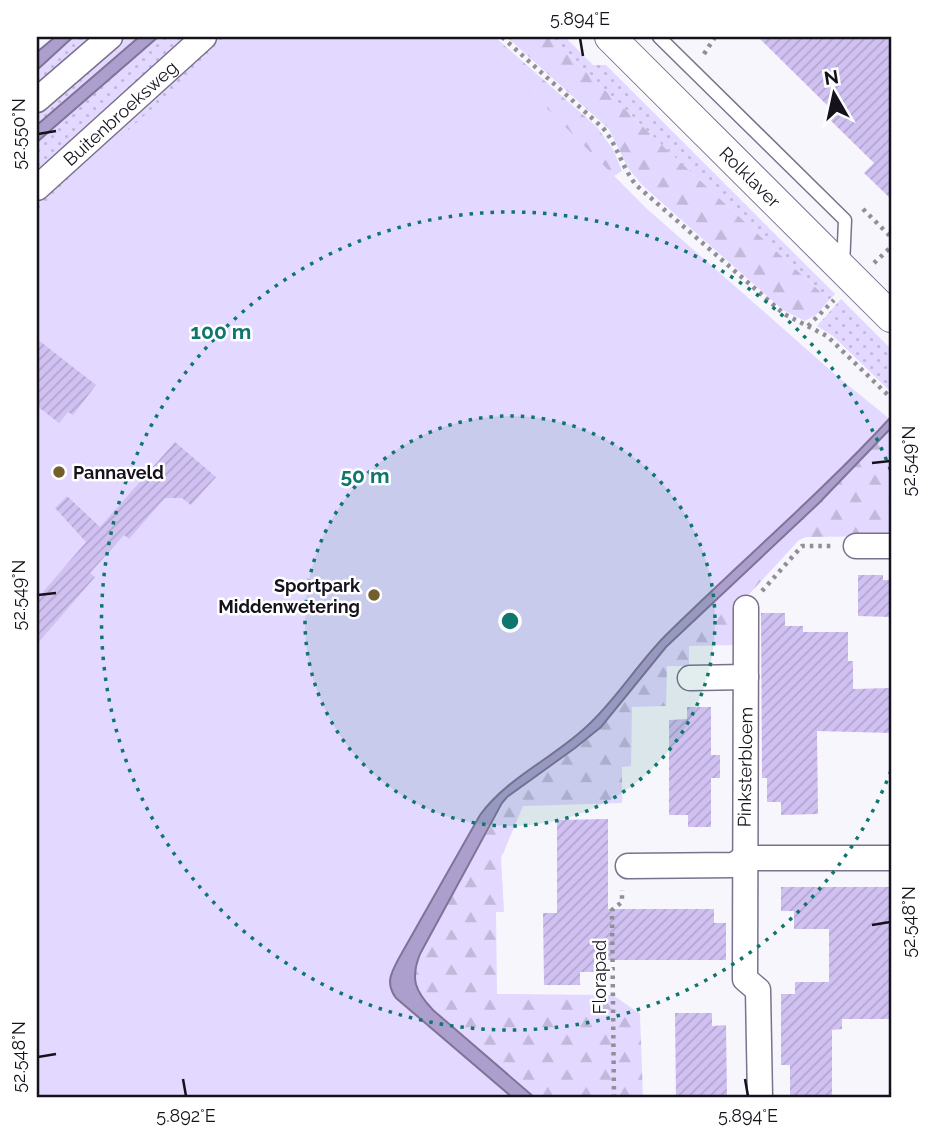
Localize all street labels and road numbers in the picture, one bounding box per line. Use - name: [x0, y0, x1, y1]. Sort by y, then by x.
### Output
- street label: Buitenbroeksweg: [59, 56, 181, 170]
- street label: Rolklaver: [715, 142, 786, 212]
- street label: Pinksterbloem: [733, 707, 757, 827]
- street label: Florapad: [589, 940, 610, 1014]

